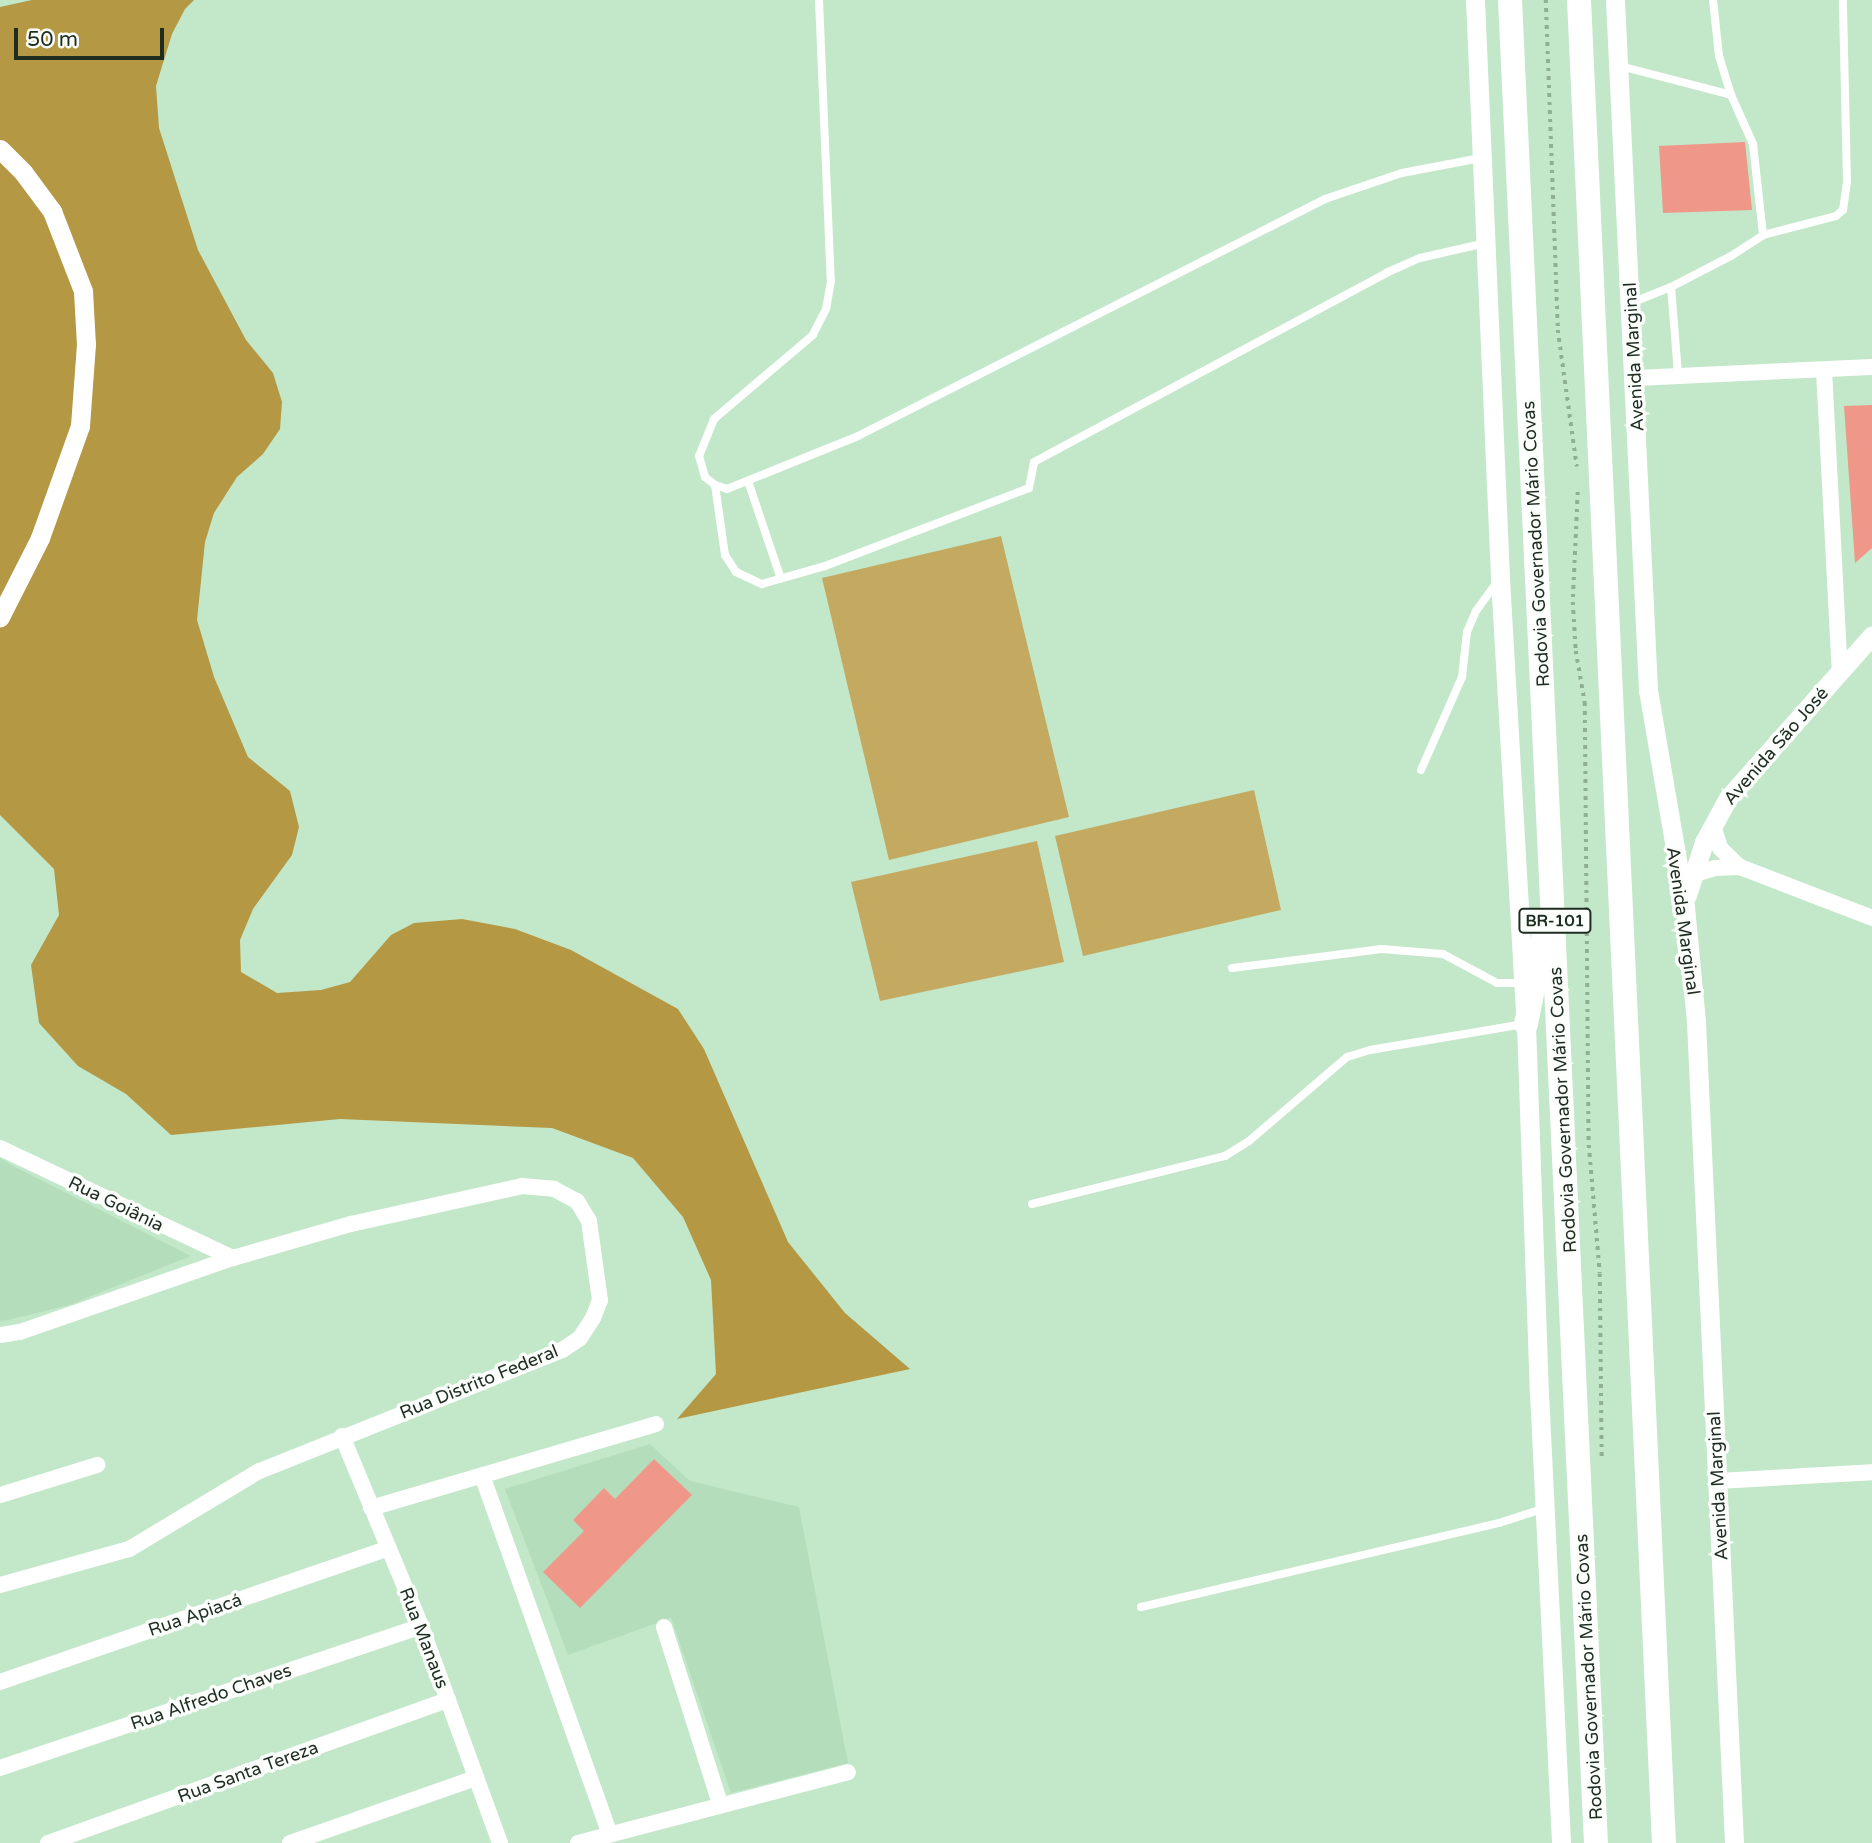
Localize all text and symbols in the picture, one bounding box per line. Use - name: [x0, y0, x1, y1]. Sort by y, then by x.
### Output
- scale bar: [18, 14, 168, 58]
- text: 50 m: [27, 27, 78, 52]
- street label: Avenida Marginal: [1619, 282, 1649, 432]
- street label: Rodovia Governador Mário Covas: [1518, 400, 1554, 688]
- street label: Avenida São José: [1719, 683, 1833, 809]
- street label: Avenida Marginal: [1662, 845, 1704, 997]
- road number: BR-101: [1518, 909, 1592, 934]
- street label: Rodovia Governador Mário Covas: [1545, 966, 1581, 1254]
- street label: Rua Goiânia: [65, 1172, 167, 1236]
- street label: Rua Distrito Federal: [397, 1340, 561, 1424]
- street label: Avenida Marginal: [1703, 1411, 1733, 1561]
- street label: Rodovia Governador Mário Covas: [1571, 1533, 1607, 1821]
- street label: Rua Manaus: [395, 1584, 453, 1692]
- street label: Rua Apiacá: [145, 1589, 245, 1641]
- street label: Rua Alfredo Chaves: [128, 1659, 294, 1735]
- street label: Rua Santa Tereza: [175, 1737, 321, 1807]

